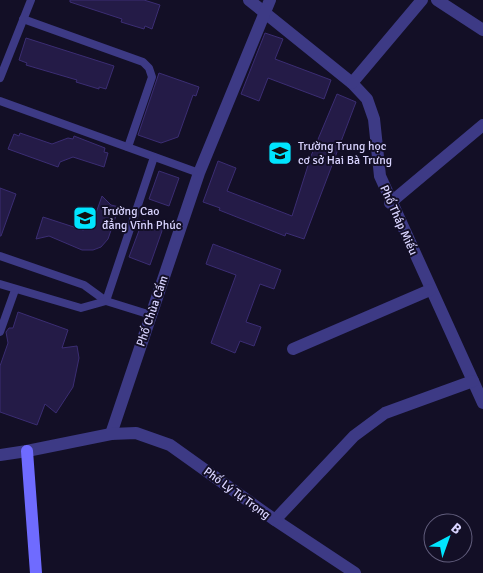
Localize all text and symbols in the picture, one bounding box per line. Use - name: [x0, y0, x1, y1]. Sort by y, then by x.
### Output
- place label: Trường Trung học cơ sở Hai Bà Trưng: [298, 139, 392, 168]
- school or university icon: Trường Trung học cơ sở Hai Bà Trưng: [267, 140, 293, 166]
- street label: Phố Tháp Miếu: [376, 183, 421, 258]
- place label: Trường Cao đẳng Vĩnh Phúc: [102, 204, 182, 233]
- school or university icon: Trường Cao đẳng Vĩnh Phúc: [72, 205, 98, 231]
- street label: Phố Chùa Cấm: [133, 274, 172, 349]
- street label: Phố Lý Tự Trọng: [200, 464, 273, 523]
- north arrow: [423, 513, 473, 563]
- text: B: [447, 519, 465, 538]

